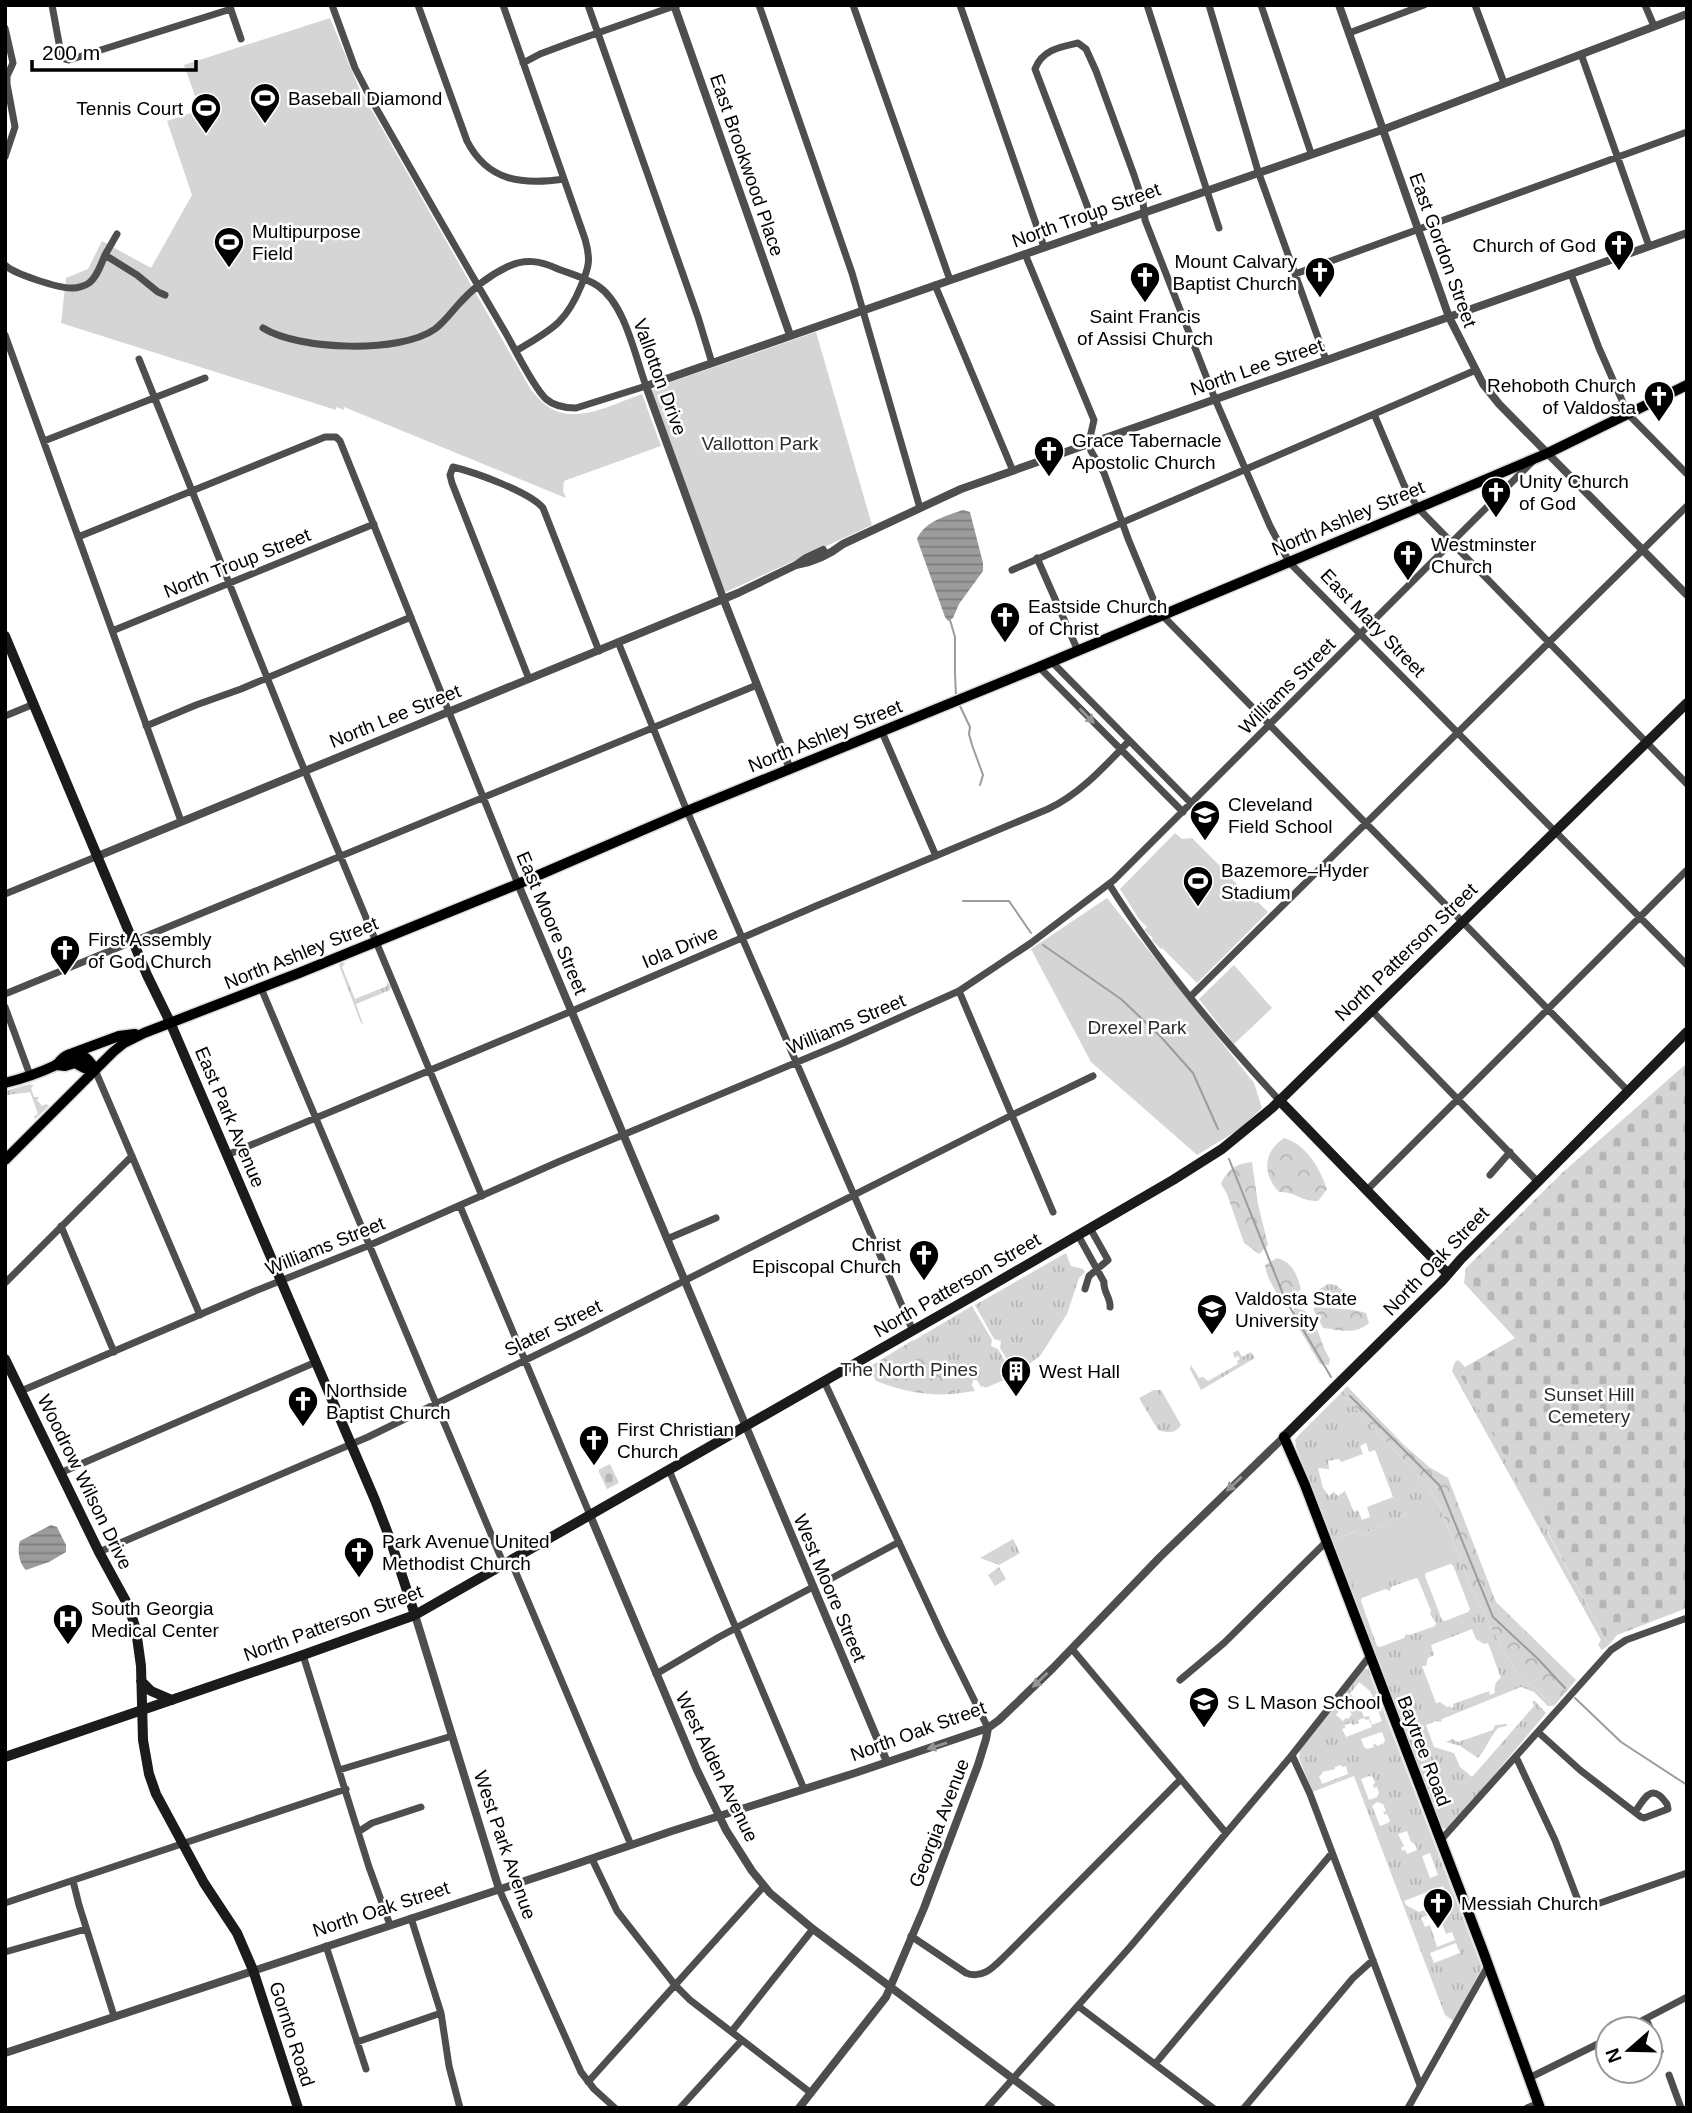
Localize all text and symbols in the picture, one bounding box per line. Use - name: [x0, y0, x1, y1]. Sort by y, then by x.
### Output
- scale bar: [32, 28, 196, 72]
- text: 200 m: [42, 41, 100, 64]
- street label: East Brookwood Place: [706, 71, 788, 259]
- sports icon: Baseball Diamond: [248, 81, 282, 125]
- place label: Baseball Diamond: [288, 88, 442, 109]
- sports icon: Tennis Court: [189, 91, 223, 135]
- place label: Tennis Court: [76, 98, 184, 119]
- street label: East Gordon Street: [1405, 170, 1481, 331]
- street label: North Troup Street: [1009, 178, 1164, 252]
- place label: Multipurpose Field: [252, 221, 361, 264]
- sports icon: Multipurpose Field: [212, 225, 246, 269]
- church icon: Church of God: [1602, 228, 1636, 272]
- place label: Church of God: [1472, 235, 1596, 256]
- place label: Mount Calvary Baptist Church: [1172, 251, 1297, 294]
- church icon: Mount Calvary Baptist Church: [1303, 255, 1337, 299]
- church icon: Saint Francis of Assisi Church: [1128, 260, 1162, 304]
- place label: Saint Francis of Assisi Church: [1077, 306, 1213, 349]
- street label: Vallotton Drive: [629, 316, 691, 438]
- street label: North Lee Street: [1188, 334, 1327, 400]
- place label: Rehoboth Church of Valdosta: [1487, 375, 1636, 418]
- church icon: Rehoboth Church of Valdosta: [1642, 379, 1676, 423]
- place label: Grace Tabernacle Apostolic Church: [1072, 430, 1222, 473]
- park label: Vallotton Park: [702, 433, 819, 454]
- church icon: Grace Tabernacle Apostolic Church: [1032, 434, 1066, 478]
- place label: Unity Church of God: [1519, 471, 1629, 514]
- church icon: Unity Church of God: [1479, 475, 1513, 519]
- street label: North Ashley Street: [1269, 476, 1428, 560]
- street label: North Troup Street: [161, 524, 314, 602]
- place label: Westminster Church: [1431, 534, 1537, 577]
- church icon: Westminster Church: [1391, 538, 1425, 582]
- street label: East Mary Street: [1316, 565, 1430, 682]
- place label: Eastside Church of Christ: [1028, 596, 1167, 639]
- church icon: Eastside Church of Christ: [988, 600, 1022, 644]
- street label: Williams Street: [1235, 633, 1340, 738]
- street label: North Lee Street: [326, 680, 464, 752]
- street label: North Ashley Street: [745, 695, 905, 776]
- one-way arrow: [1078, 707, 1095, 724]
- place label: Cleveland Field School: [1228, 794, 1333, 837]
- school or university icon: Cleveland Field School: [1188, 798, 1222, 842]
- street label: East Moore Street: [512, 848, 592, 998]
- place label: Bazemore–Hyder Stadium: [1221, 860, 1370, 903]
- sports icon: Bazemore–Hyder Stadium: [1181, 864, 1215, 908]
- street label: North Patterson Street: [1331, 878, 1482, 1025]
- street label: North Ashley Street: [221, 912, 381, 993]
- street label: Iola Drive: [639, 922, 721, 972]
- place label: First Assembly of God Church: [88, 929, 212, 972]
- church icon: First Assembly of God Church: [48, 933, 82, 977]
- street label: Williams Street: [784, 989, 909, 1058]
- park label: Drexel Park: [1087, 1017, 1187, 1038]
- street label: East Park Avenue: [191, 1044, 269, 1190]
- street label: North Oak Street: [1379, 1202, 1494, 1320]
- street label: Williams Street: [262, 1212, 388, 1279]
- street label: North Patterson Street: [870, 1228, 1045, 1341]
- place label: Christ Episcopal Church: [752, 1234, 902, 1277]
- church icon: Christ Episcopal Church: [907, 1238, 941, 1282]
- place label: Valdosta State University: [1235, 1288, 1357, 1331]
- school or university icon: Valdosta State University: [1195, 1292, 1229, 1336]
- street label: Slater Street: [501, 1295, 606, 1361]
- building icon: West Hall: [999, 1354, 1033, 1398]
- park label: The North Pines: [840, 1359, 978, 1380]
- place label: West Hall: [1039, 1361, 1120, 1382]
- place label: Northside Baptist Church: [326, 1380, 451, 1423]
- church icon: Northside Baptist Church: [286, 1384, 320, 1428]
- park label: Sunset Hill Cemetery: [1544, 1384, 1634, 1427]
- street label: Woodrow Wilson Drive: [34, 1391, 136, 1573]
- place label: First Christian Church: [617, 1419, 734, 1462]
- church icon: First Christian Church: [577, 1423, 611, 1467]
- one-way arrow: [1226, 1476, 1243, 1492]
- street label: West Moore Street: [789, 1511, 871, 1666]
- place label: Park Avenue United Methodist Church: [382, 1531, 550, 1574]
- church icon: Park Avenue United Methodist Church: [342, 1535, 376, 1579]
- street label: North Patterson Street: [241, 1581, 426, 1665]
- place label: South Georgia Medical Center: [91, 1598, 219, 1641]
- hospital icon: South Georgia Medical Center: [51, 1602, 85, 1646]
- one-way arrow: [1032, 1672, 1049, 1688]
- school or university icon: S L Mason School: [1187, 1685, 1221, 1729]
- street label: West Alden Avenue: [672, 1689, 762, 1845]
- place label: S L Mason School: [1227, 1692, 1381, 1713]
- street label: Baytree Road: [1393, 1693, 1455, 1809]
- street label: North Oak Street: [847, 1697, 989, 1765]
- one-way arrow: [927, 1741, 948, 1751]
- street label: Georgia Avenue: [905, 1756, 973, 1890]
- street label: West Park Avenue: [470, 1768, 540, 1922]
- street label: North Oak Street: [310, 1877, 453, 1941]
- church icon: Messiah Church: [1421, 1886, 1455, 1930]
- place label: Messiah Church: [1461, 1893, 1598, 1914]
- street label: Gornto Road: [265, 1979, 319, 2089]
- north arrow: [1594, 2015, 1664, 2085]
- text: N: [1601, 2046, 1626, 2066]

